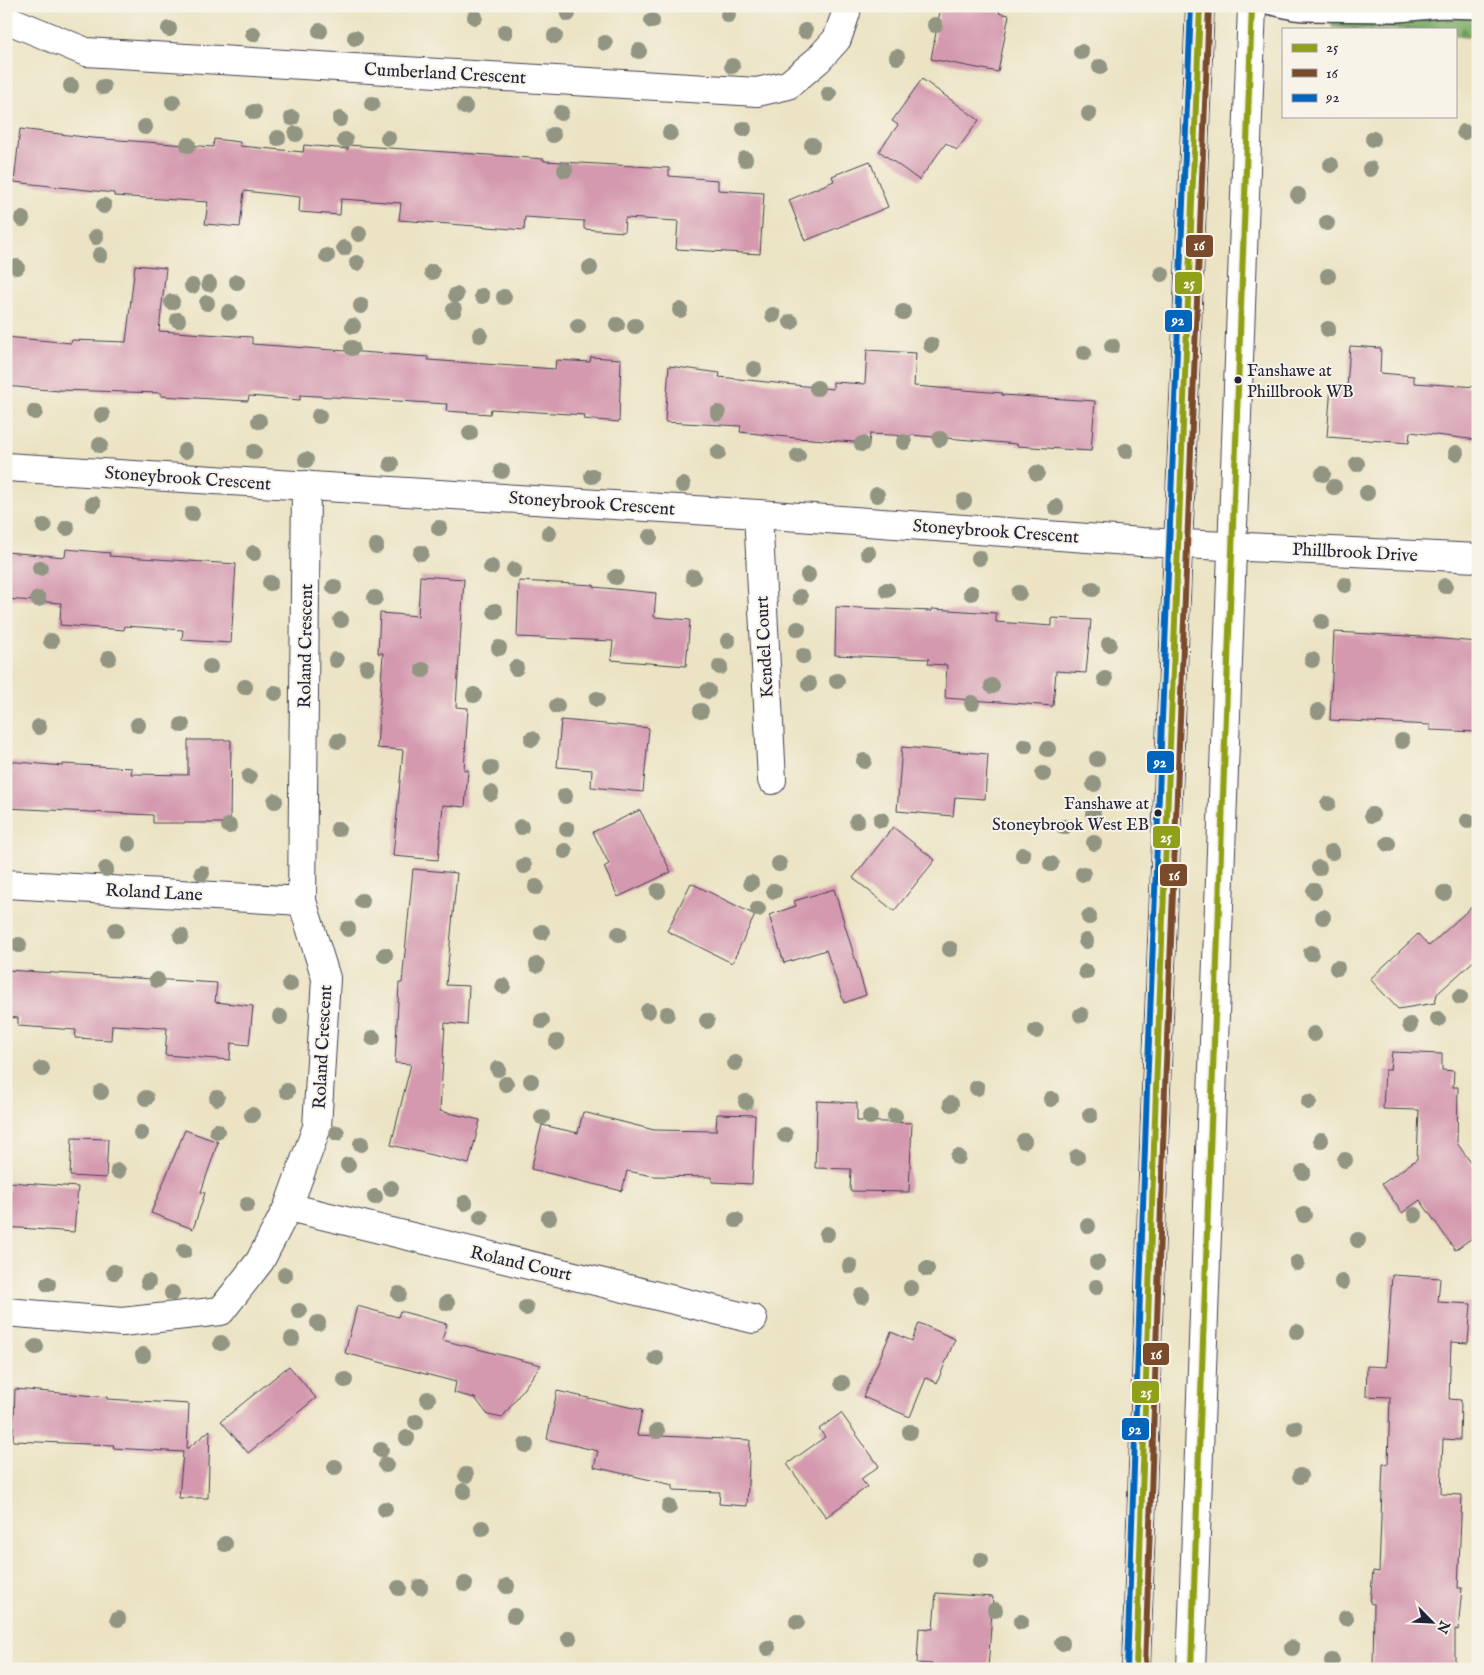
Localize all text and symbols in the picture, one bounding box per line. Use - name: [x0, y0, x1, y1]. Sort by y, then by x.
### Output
- legend: [1282, 28, 1456, 118]
- text: 25: [1326, 38, 1339, 57]
- street label: Cumberland Crescent: [363, 59, 526, 90]
- text: 16: [1326, 64, 1339, 83]
- text: 92: [1325, 88, 1340, 107]
- line badge: 16: [1185, 234, 1214, 258]
- text: 16: [1193, 237, 1206, 255]
- line badge: 25: [1174, 271, 1203, 295]
- text: 25: [1183, 275, 1195, 293]
- line badge: 92: [1164, 309, 1193, 333]
- text: 92: [1171, 312, 1185, 330]
- place label: Fanshawe at Phillbrook WB: [1247, 361, 1354, 403]
- marker: Fanshawe at Phillbrook WB: [1233, 375, 1243, 385]
- street label: Stoneybrook Crescent: [104, 462, 272, 497]
- street label: Stoneybrook Crescent: [508, 487, 676, 522]
- street label: Stoneybrook Crescent: [912, 515, 1080, 550]
- street label: Phillbrook Drive: [1292, 539, 1418, 568]
- street label: Roland Crescent: [294, 583, 319, 709]
- street label: Kendel Court: [751, 595, 780, 699]
- line badge: 92: [1146, 750, 1175, 774]
- text: 92: [1153, 754, 1167, 772]
- place label: Fanshawe at Stoneybrook West EB: [992, 794, 1149, 836]
- marker: Fanshawe at Stoneybrook West EB: [1153, 808, 1163, 818]
- line badge: 25: [1152, 825, 1181, 849]
- text: 25: [1160, 829, 1172, 847]
- line badge: 16: [1159, 863, 1188, 887]
- text: 16: [1168, 867, 1181, 885]
- street label: Roland Lane: [105, 879, 203, 908]
- street label: Roland Crescent: [309, 984, 338, 1110]
- street label: Roland Court: [468, 1242, 574, 1287]
- line badge: 16: [1142, 1342, 1170, 1366]
- text: 16: [1150, 1346, 1163, 1364]
- line badge: 25: [1131, 1380, 1160, 1404]
- text: 25: [1140, 1384, 1152, 1402]
- line badge: 92: [1121, 1417, 1150, 1441]
- text: 92: [1128, 1421, 1142, 1439]
- north arrow: [1406, 1598, 1456, 1648]
- text: N: [1432, 1617, 1454, 1636]

